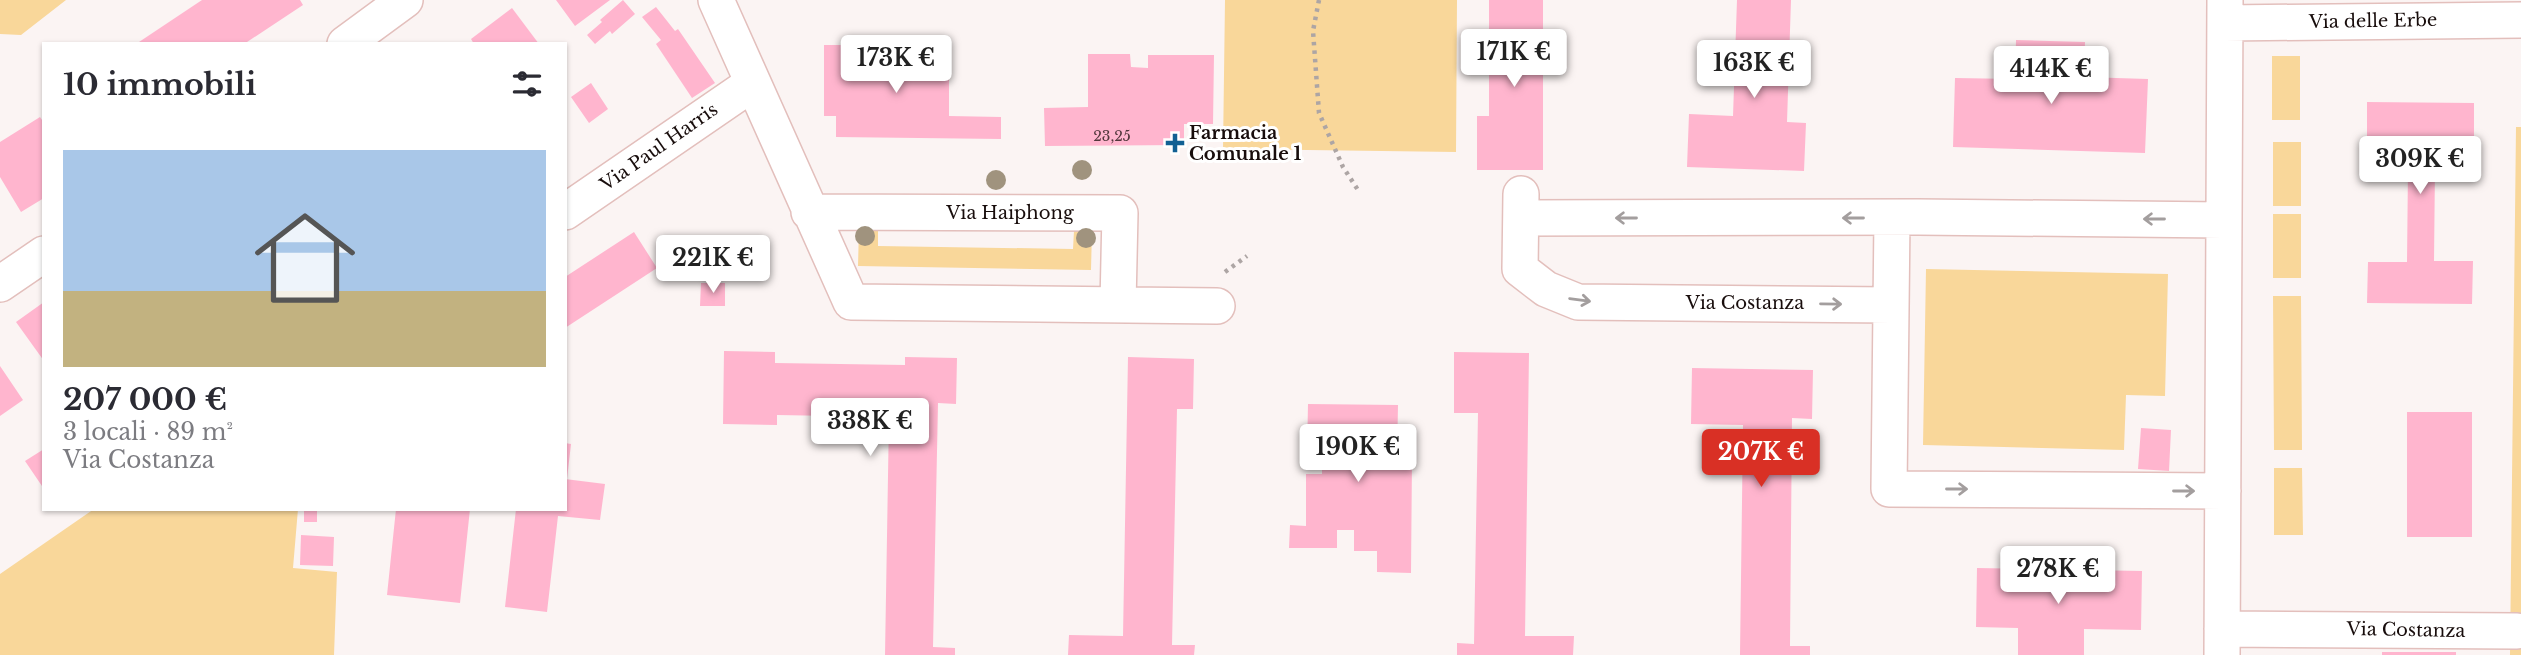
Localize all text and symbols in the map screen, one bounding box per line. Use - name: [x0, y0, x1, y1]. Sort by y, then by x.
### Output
- street label: Via delle Erbe: [2308, 9, 2437, 33]
- pin: 171K €: [1457, 29, 1571, 89]
- pin: 173K €: [839, 36, 953, 95]
- text: 171K €: [1477, 38, 1551, 66]
- pin: 163K €: [1697, 41, 1811, 100]
- text: 173K €: [857, 44, 935, 72]
- pin: 414K €: [1994, 46, 2108, 106]
- text: 163K €: [1713, 49, 1795, 77]
- text: 414K €: [2010, 55, 2092, 83]
- icon: filters: [508, 65, 546, 103]
- text: 10 immobili: [63, 66, 256, 103]
- street label: Via Paul Harris: [595, 98, 722, 196]
- place label: Farmacia Comunale 1: [1189, 122, 1301, 165]
- house number: 23,25: [1093, 127, 1131, 145]
- marker: Farmacia Comunale 1: [1167, 135, 1183, 151]
- pin: 309K €: [2363, 136, 2477, 196]
- text: 309K €: [2375, 145, 2465, 173]
- icon: home: [242, 195, 368, 321]
- street label: Via Haiphong: [945, 202, 1074, 224]
- one-way arrow: [1615, 211, 1638, 225]
- one-way arrow: [1842, 211, 1865, 225]
- one-way arrow: [2143, 212, 2166, 226]
- pin: 221K €: [656, 236, 770, 295]
- text: 221K €: [672, 244, 754, 272]
- street label: Via Costanza: [1685, 292, 1804, 314]
- one-way arrow: [1568, 294, 1591, 307]
- one-way arrow: [1820, 297, 1843, 311]
- text: 207 000 €: [63, 381, 227, 418]
- pin: 338K €: [813, 398, 927, 458]
- text: 338K €: [827, 407, 913, 435]
- text: 3 locali · 89 m²: [63, 418, 233, 446]
- pin: 190K €: [1301, 424, 1415, 484]
- pin: 207K €: [1704, 430, 1818, 489]
- text: 190K €: [1316, 433, 1400, 461]
- text: 207K €: [1718, 438, 1804, 466]
- text: Via Costanza: [63, 446, 215, 474]
- one-way arrow: [1945, 483, 1968, 496]
- one-way arrow: [2173, 484, 2196, 498]
- pin: 278K €: [2001, 546, 2115, 606]
- text: 278K €: [2016, 555, 2100, 583]
- street label: Via Costanza: [2346, 618, 2465, 642]

